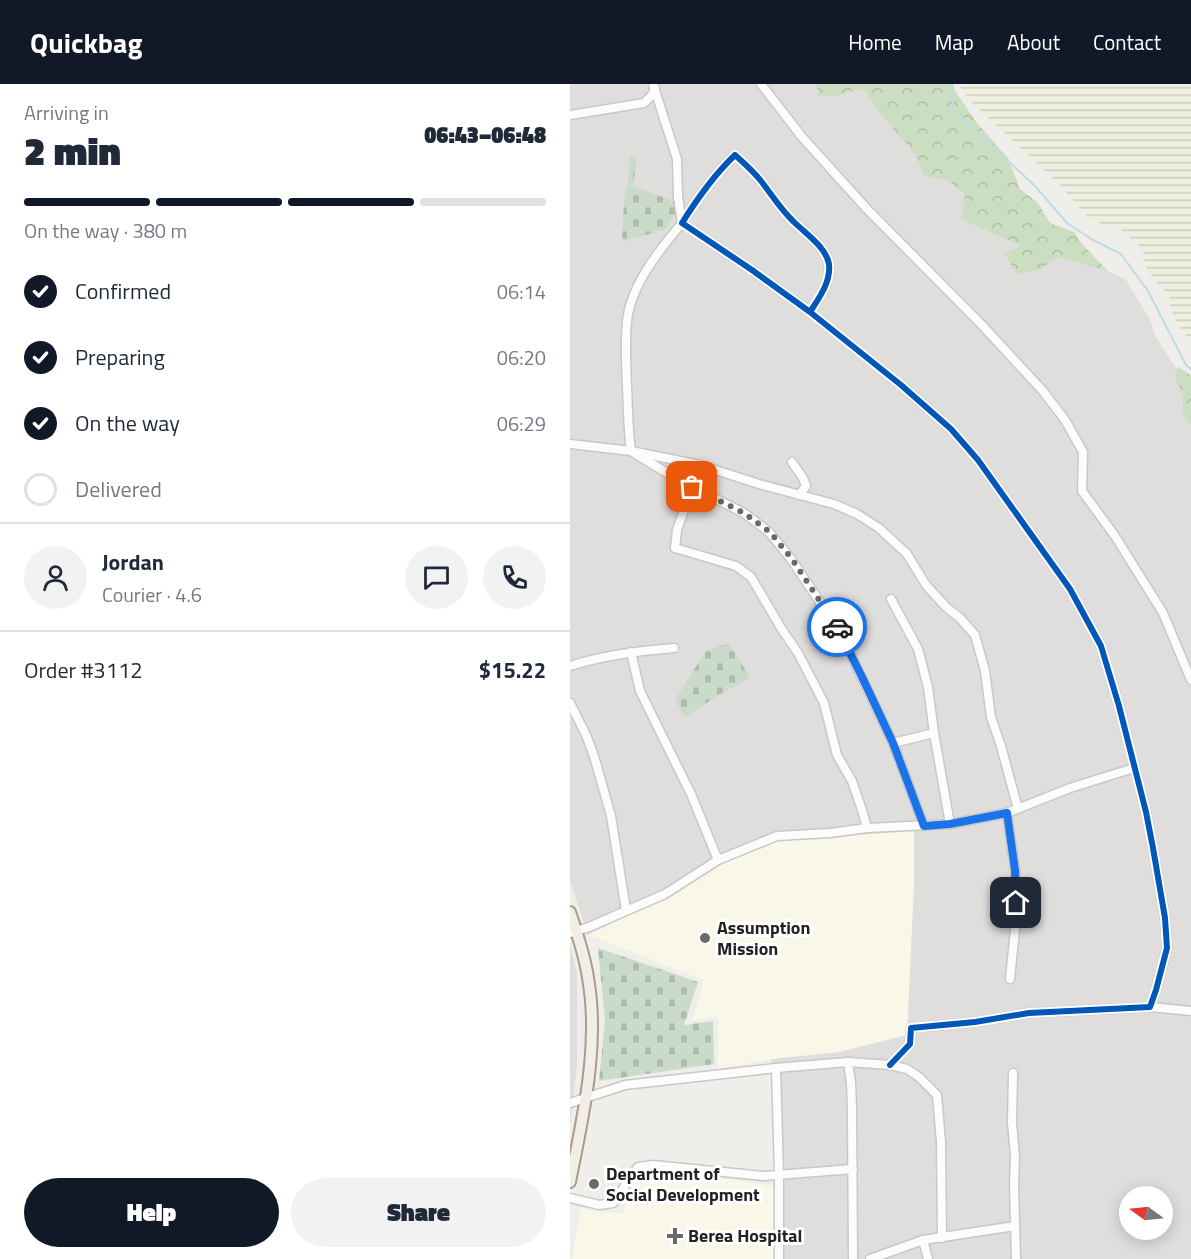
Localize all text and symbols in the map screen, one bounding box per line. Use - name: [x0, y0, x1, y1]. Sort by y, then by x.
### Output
- text: Quickbag: [30, 21, 142, 64]
- text: Home: [848, 26, 902, 58]
- text: Map: [935, 26, 974, 58]
- text: About: [1007, 26, 1060, 58]
- text: Contact: [1093, 26, 1161, 58]
- text: Arriving in: [24, 97, 109, 128]
- text: 06:43–06:48: [424, 118, 546, 152]
- text: 2 min: [24, 121, 121, 180]
- text: On the way · 380 m: [24, 215, 187, 246]
- text: Confirmed: [75, 274, 171, 308]
- icon: check: [24, 275, 57, 308]
- text: 06:14: [497, 276, 546, 307]
- text: Preparing: [75, 340, 165, 374]
- icon: check: [24, 341, 57, 374]
- text: 06:20: [497, 342, 546, 373]
- text: On the way: [75, 406, 180, 440]
- icon: check: [24, 407, 57, 440]
- text: 06:29: [497, 408, 546, 439]
- pin: [666, 461, 717, 512]
- icon: bag: [675, 470, 708, 503]
- text: Delivered: [75, 472, 162, 506]
- text: Jordan: [102, 545, 164, 579]
- button: person: [24, 546, 87, 609]
- button: chat: [405, 546, 468, 609]
- button: phone: [483, 546, 546, 609]
- text: Courier · 4.6: [102, 579, 202, 610]
- courier: [807, 597, 867, 657]
- icon: car: [821, 611, 854, 644]
- text: Order #3112: [24, 653, 143, 687]
- text: $15.22: [479, 653, 546, 687]
- pin: [990, 877, 1041, 928]
- icon: home: [999, 886, 1032, 919]
- place label: Assumption Mission: [717, 914, 810, 962]
- marker: Assumption Mission: [698, 931, 712, 945]
- place label: Department of Social Development: [606, 1160, 760, 1208]
- marker: Department of Social Development: [587, 1177, 601, 1191]
- button: Help: [24, 1178, 279, 1247]
- button: Share: [291, 1178, 546, 1247]
- north arrow: [1119, 1186, 1173, 1240]
- map controls: [1119, 1186, 1173, 1240]
- place label: Berea Hospital: [688, 1222, 802, 1249]
- marker: Berea Hospital: [666, 1227, 684, 1245]

